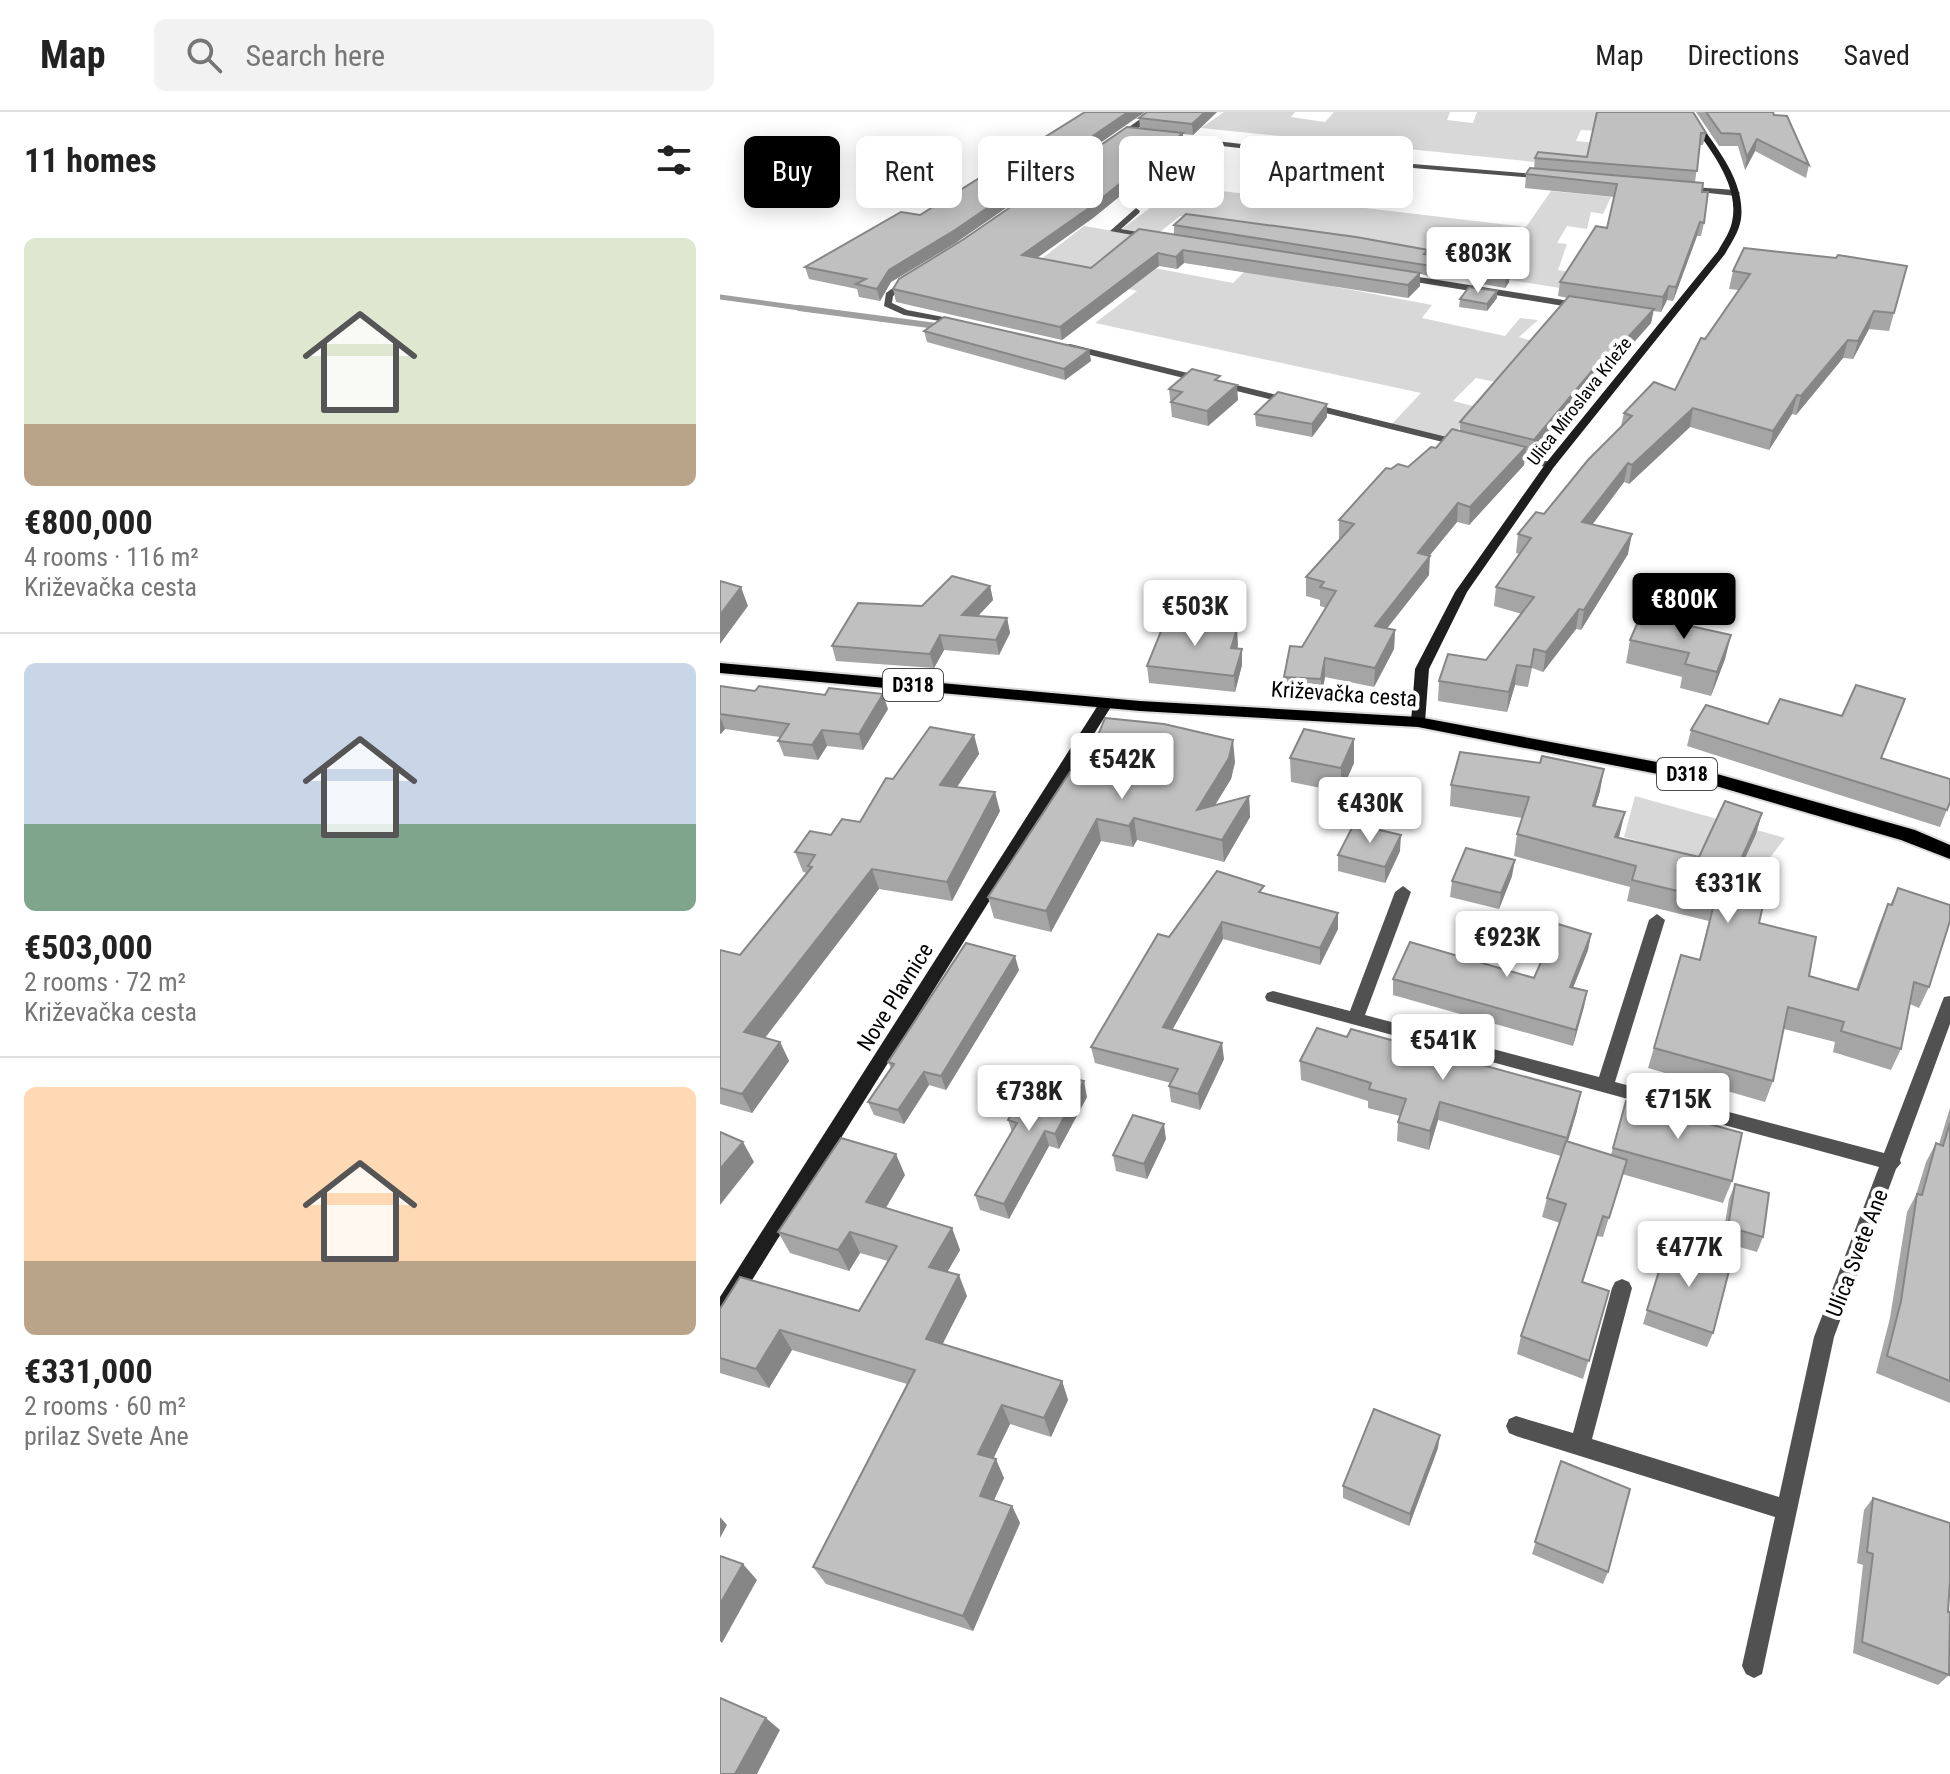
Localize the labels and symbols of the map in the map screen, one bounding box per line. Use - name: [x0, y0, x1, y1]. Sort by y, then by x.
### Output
- pin: €803K: [1422, 227, 1534, 295]
- street label: Ulica Miroslava Krleže: [1522, 333, 1636, 469]
- pin: €800K: [1628, 573, 1740, 641]
- pin: €503K: [1139, 580, 1251, 648]
- road number: D318: [883, 669, 943, 701]
- street label: Križevačka cesta: [1270, 676, 1418, 712]
- pin: €542K: [1066, 733, 1178, 801]
- road number: D318: [1657, 758, 1717, 790]
- pin: €430K: [1314, 777, 1426, 845]
- pin: €331K: [1672, 857, 1784, 925]
- pin: €923K: [1451, 911, 1563, 979]
- street label: Nove Plavnice: [852, 938, 938, 1056]
- pin: €541K: [1387, 1014, 1499, 1082]
- pin: €738K: [973, 1065, 1085, 1133]
- pin: €715K: [1622, 1073, 1734, 1141]
- street label: Ulica Svete Ane: [1821, 1186, 1893, 1320]
- pin: €477K: [1633, 1221, 1745, 1289]

